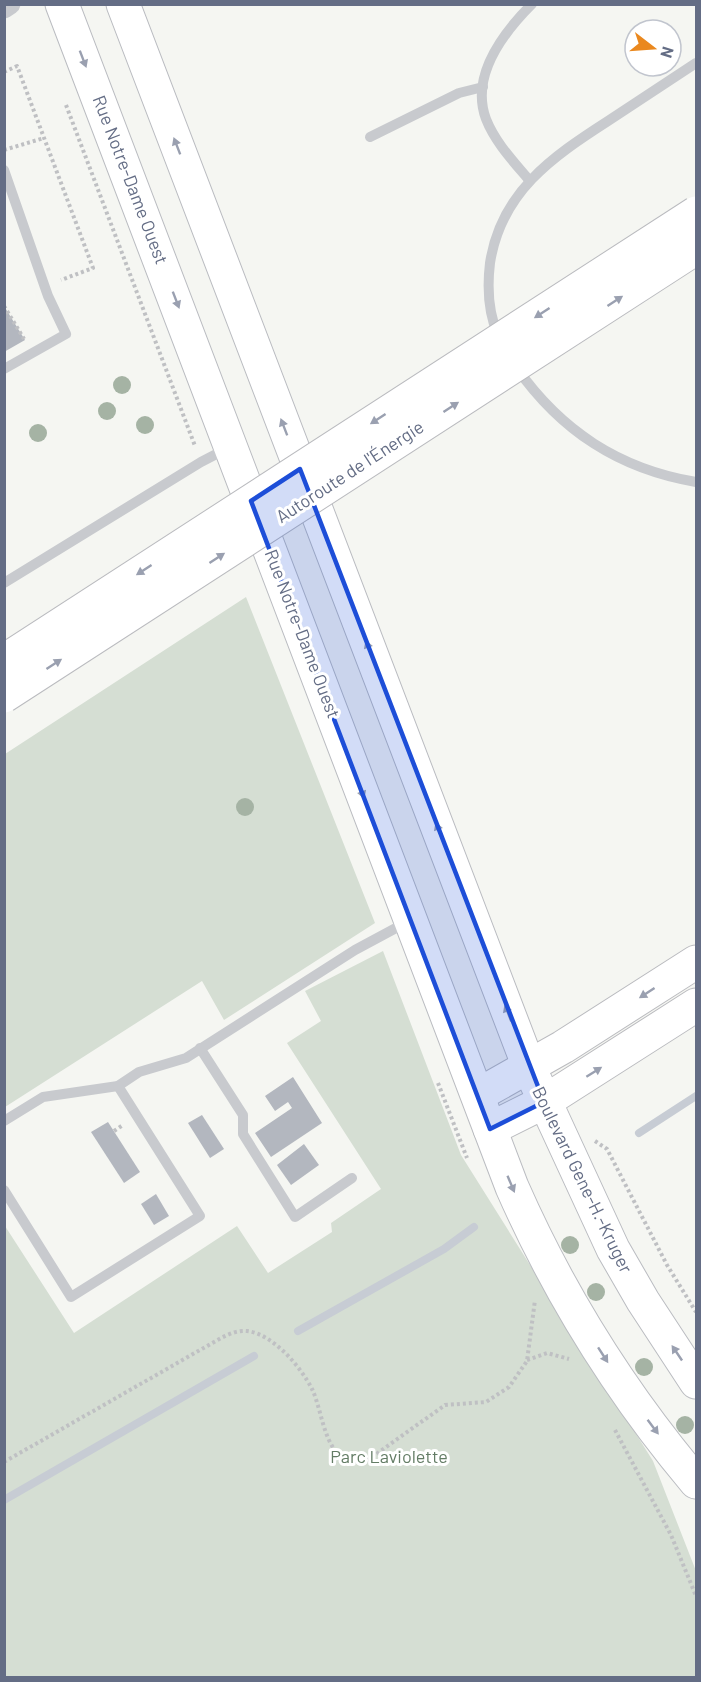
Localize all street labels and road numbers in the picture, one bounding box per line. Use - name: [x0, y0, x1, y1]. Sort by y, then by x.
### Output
- street label: Rue Notre-Dame Ouest: [89, 92, 173, 267]
- street label: Autoroute de l'Énergie: [271, 415, 427, 527]
- street label: Rue Notre-Dame Ouest: [261, 546, 345, 721]
- street label: Boulevard Gene-H.-Kruger: [528, 1083, 638, 1277]

